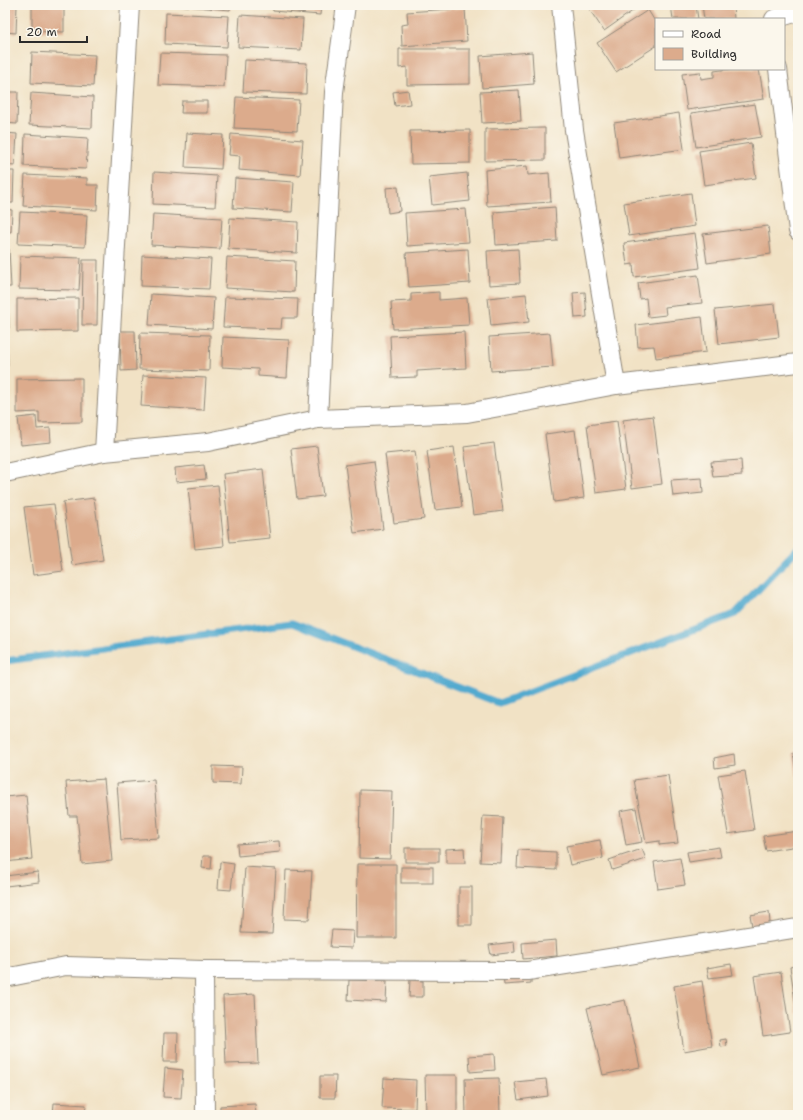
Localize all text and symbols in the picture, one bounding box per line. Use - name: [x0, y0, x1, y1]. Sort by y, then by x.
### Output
- scale bar: [20, 18, 87, 44]
- legend: [655, 18, 785, 70]
- text: 20 m: [26, 24, 57, 40]
- text: Road: [691, 26, 722, 42]
- text: Building: [691, 46, 737, 62]

